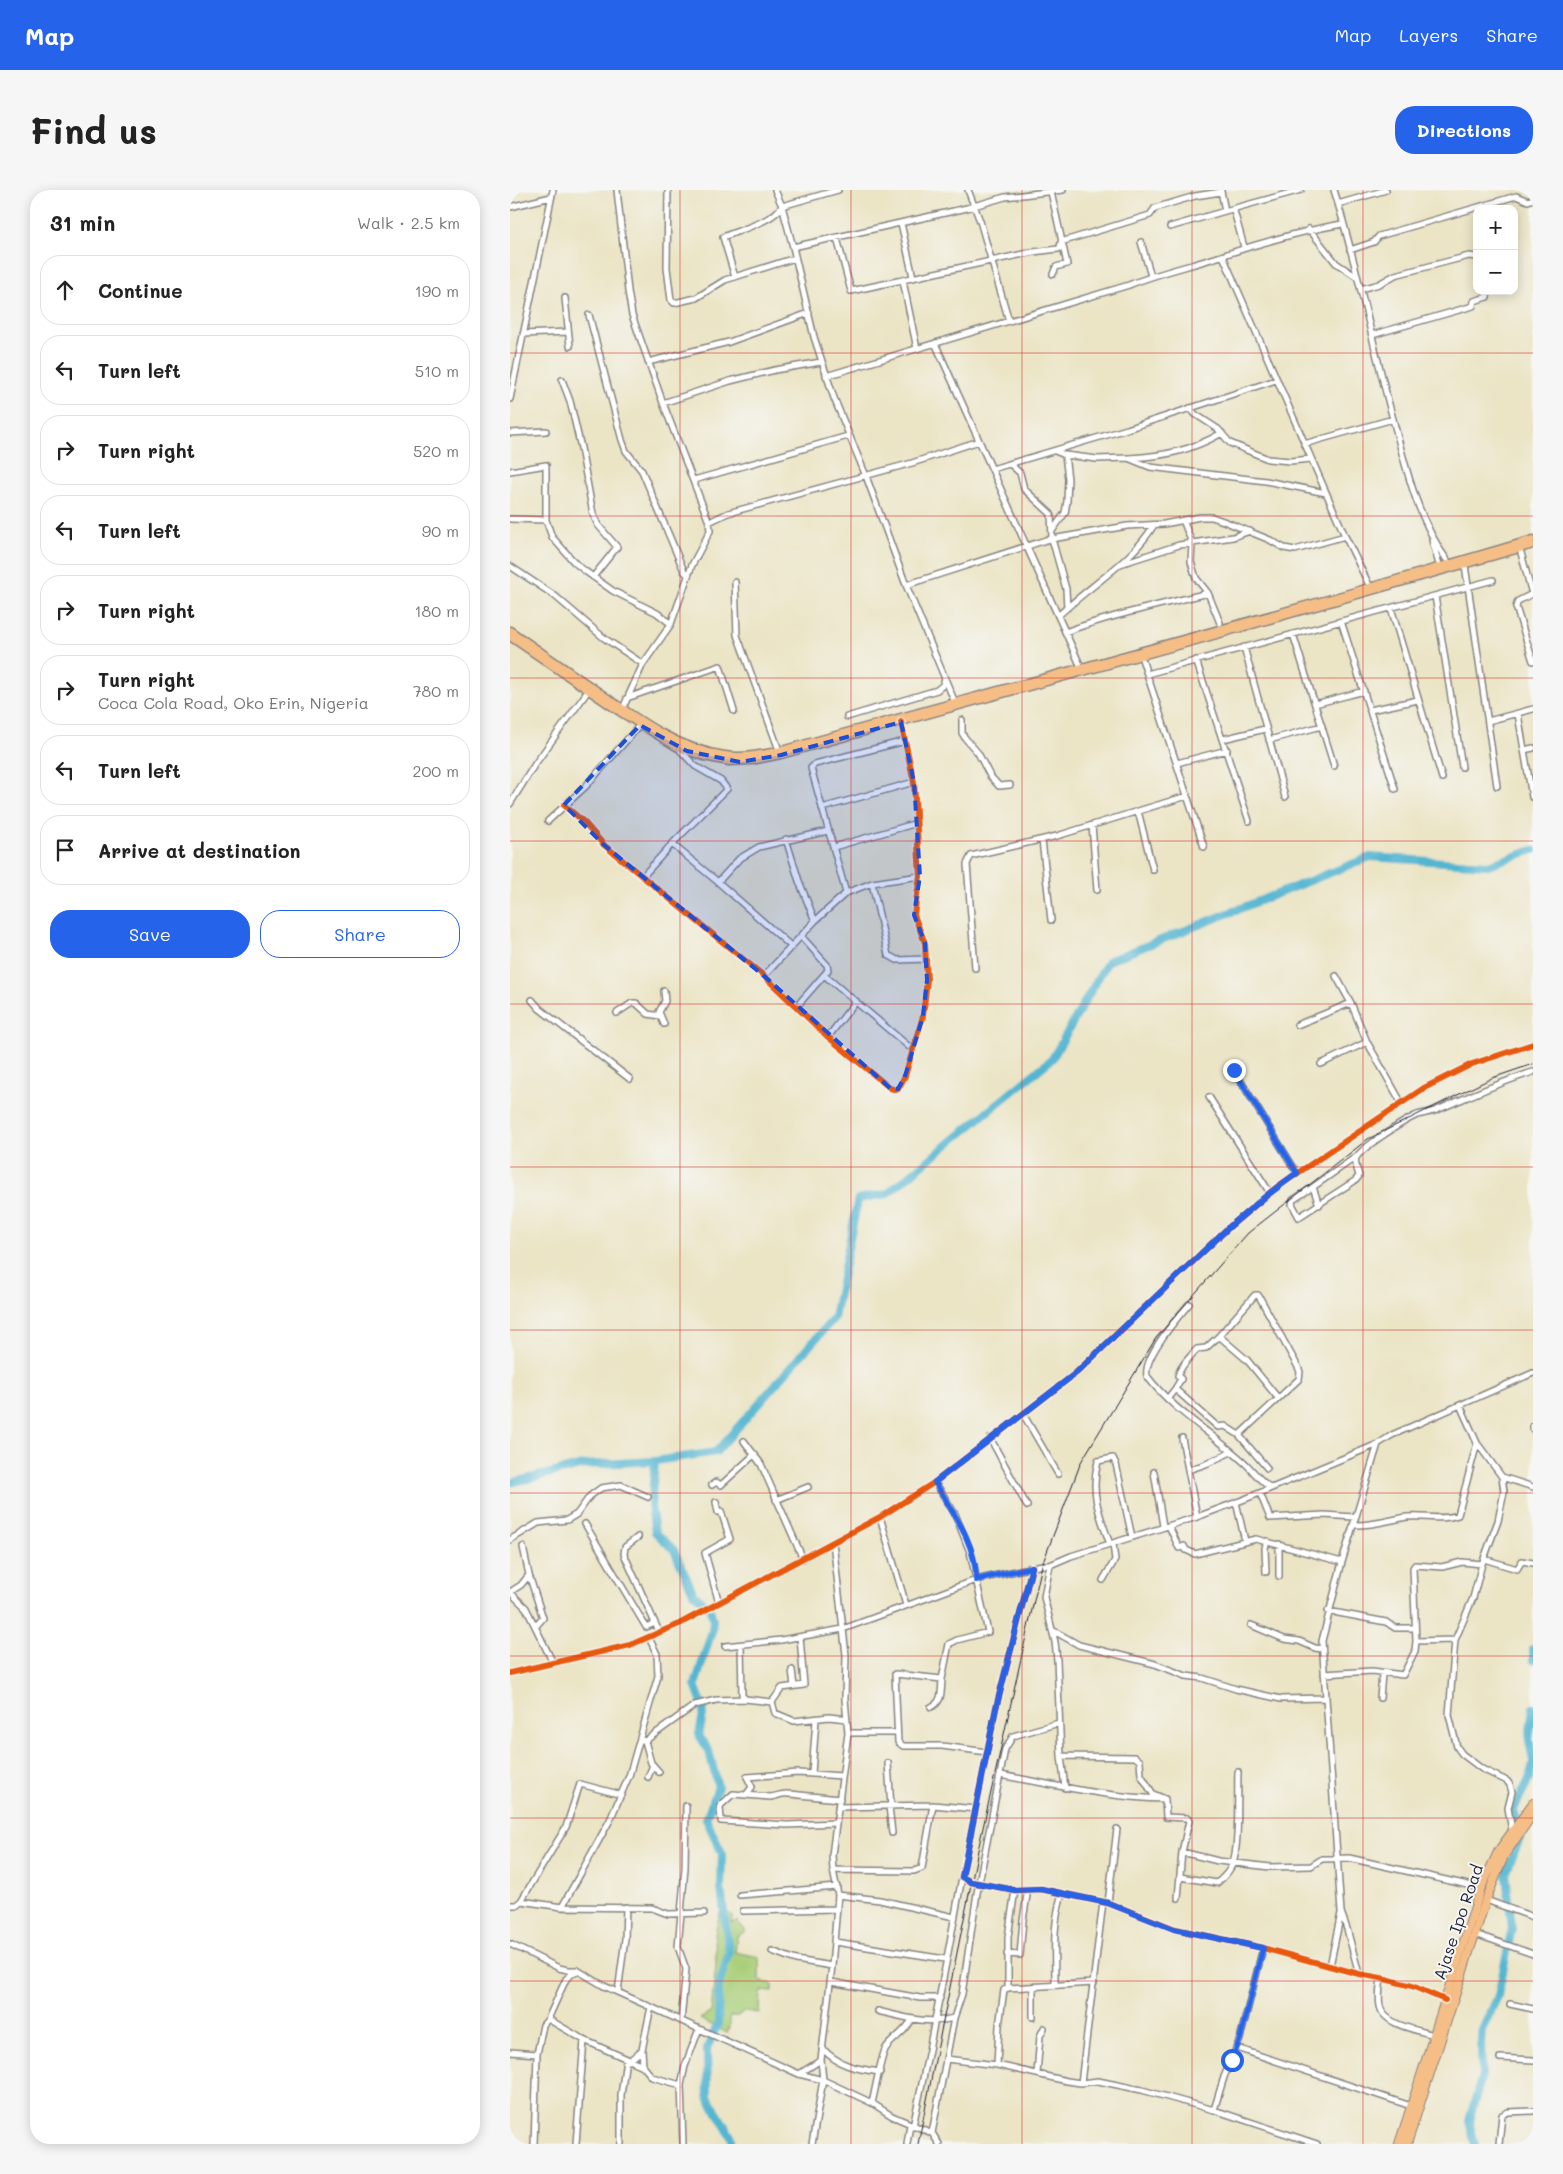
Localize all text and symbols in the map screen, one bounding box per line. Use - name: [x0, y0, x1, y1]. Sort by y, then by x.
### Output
- text: Map: [25, 20, 74, 51]
- text: Map: [1335, 23, 1371, 47]
- text: Layers: [1399, 23, 1458, 47]
- text: Share: [1486, 23, 1538, 47]
- button: Directions: [1395, 106, 1533, 154]
- text: Find us: [30, 107, 157, 153]
- map controls: [1473, 205, 1518, 295]
- button: +: [1473, 205, 1518, 250]
- text: 31 min: [50, 209, 115, 236]
- text: Walk · 2.5 km: [357, 212, 460, 233]
- button: −: [1473, 250, 1518, 295]
- icon: ahead: [51, 276, 79, 304]
- text: Continue: [98, 278, 183, 303]
- text: 190 m: [415, 280, 459, 301]
- icon: left: [51, 356, 79, 384]
- text: Turn left: [98, 358, 181, 383]
- text: 510 m: [415, 360, 459, 381]
- icon: right: [51, 436, 79, 464]
- text: Turn right: [98, 438, 195, 463]
- text: 520 m: [413, 440, 459, 461]
- icon: left: [51, 516, 79, 544]
- text: Turn left: [98, 518, 181, 543]
- text: 90 m: [422, 520, 459, 541]
- icon: right: [51, 596, 79, 624]
- text: Turn right: [98, 598, 195, 623]
- text: 180 m: [414, 600, 459, 621]
- text: Turn right: [98, 667, 195, 692]
- icon: right: [51, 676, 79, 704]
- text: 780 m: [413, 680, 459, 701]
- text: Coca Cola Road, Oko Erin, Nigeria: [98, 692, 369, 713]
- icon: left: [51, 756, 79, 784]
- text: Turn left: [98, 758, 181, 783]
- text: 200 m: [412, 760, 459, 781]
- icon: arrive: [51, 836, 79, 864]
- text: Arrive at destination: [98, 838, 301, 863]
- button: Save: [50, 910, 250, 958]
- button: Share: [260, 910, 460, 958]
- route end: [1223, 1059, 1246, 1082]
- street label: Ajase Ipo Road: [1428, 1861, 1487, 1982]
- route start: [1221, 2049, 1244, 2072]

